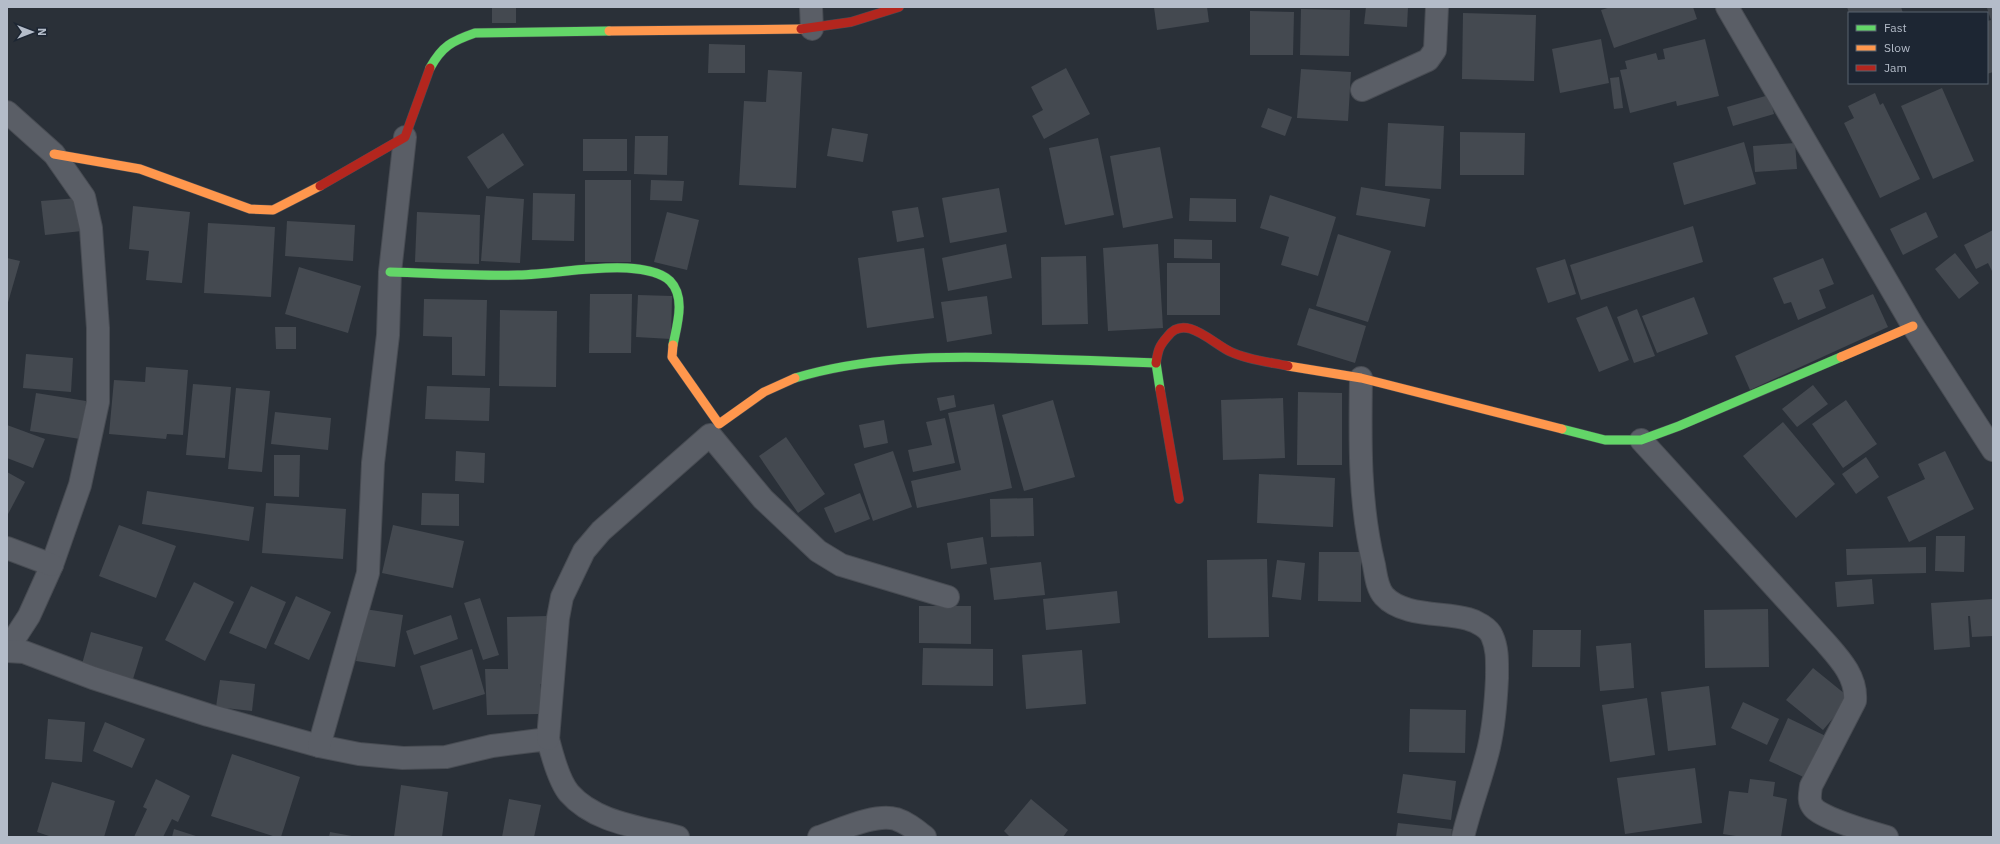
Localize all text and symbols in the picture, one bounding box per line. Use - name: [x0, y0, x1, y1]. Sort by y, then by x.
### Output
- north arrow: [12, 12, 52, 52]
- legend: [1848, 12, 1988, 84]
- text: Fast: [1884, 20, 1907, 35]
- text: N: [35, 28, 49, 36]
- text: Slow: [1884, 40, 1910, 55]
- text: Jam: [1884, 60, 1907, 75]

